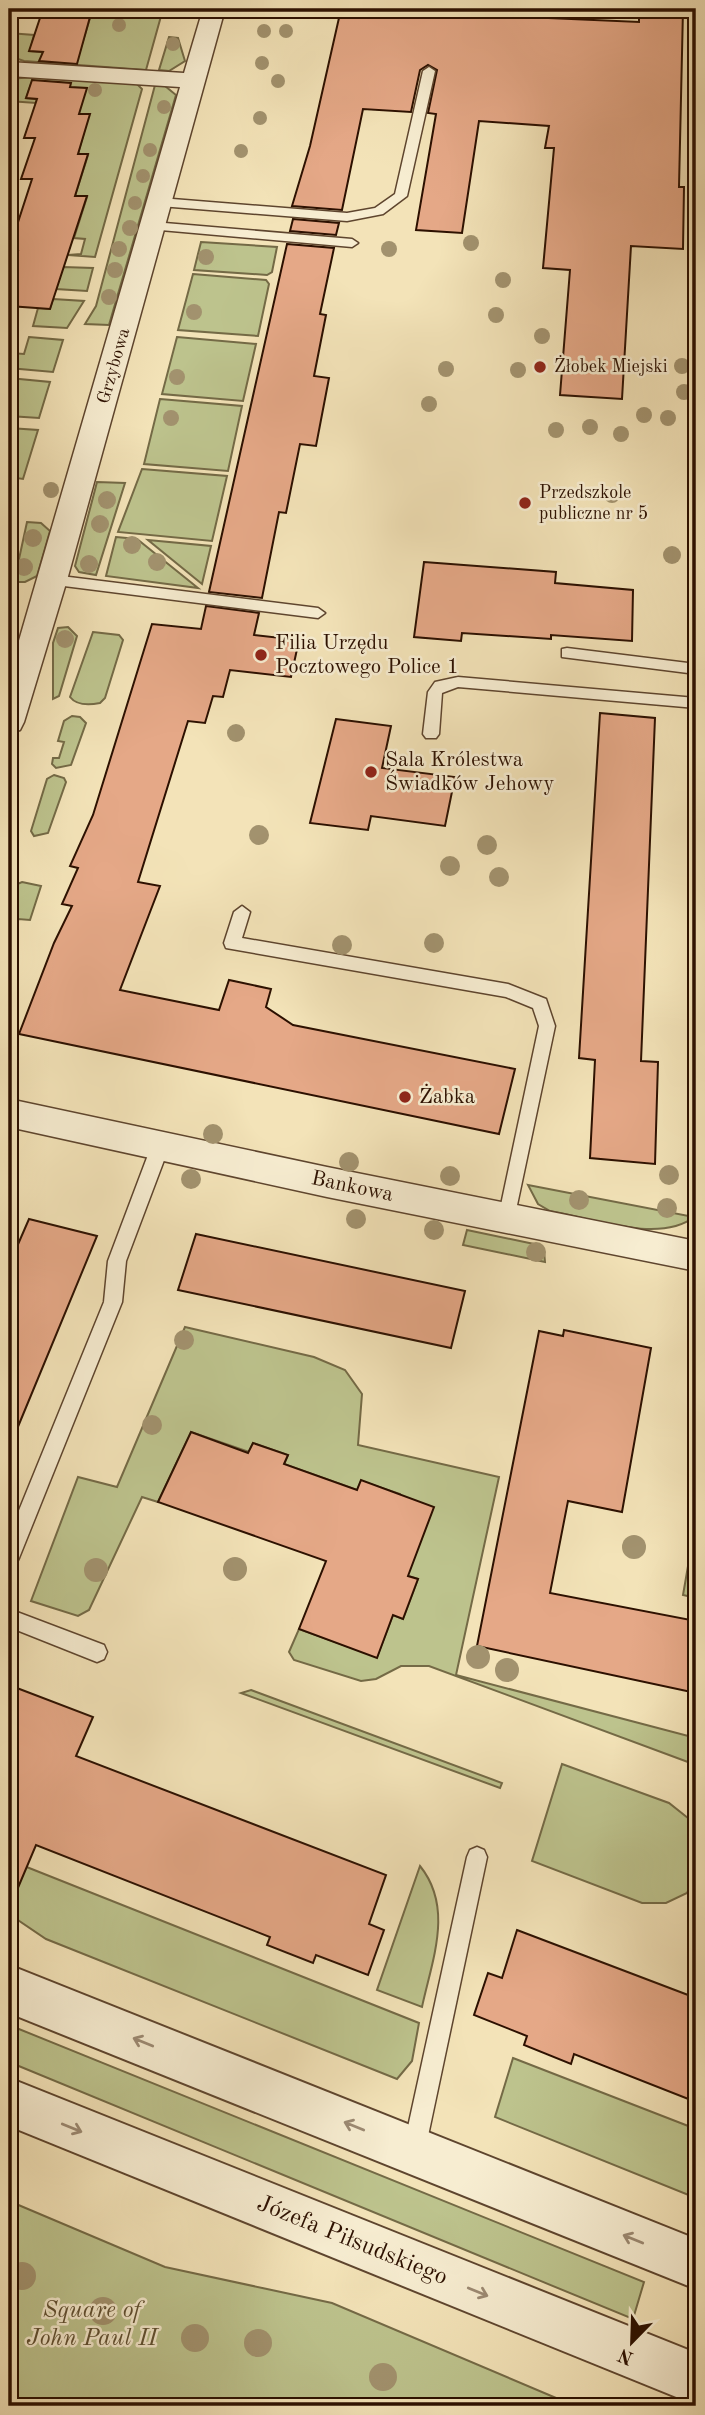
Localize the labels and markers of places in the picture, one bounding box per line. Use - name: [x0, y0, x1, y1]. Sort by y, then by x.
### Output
- place label: Żłobek Miejski: [554, 355, 668, 376]
- marker: Żłobek Miejski: [532, 359, 548, 375]
- place label: Przedszkole publiczne nr 5: [539, 484, 648, 523]
- marker: Przedszkole publiczne nr 5: [517, 495, 533, 511]
- place label: Filia Urzędu Pocztowego Police 1: [275, 633, 459, 678]
- marker: Filia Urzędu Pocztowego Police 1: [253, 647, 269, 663]
- place label: Sala Królestwa Świadków Jehowy: [385, 750, 554, 795]
- marker: Sala Królestwa Świadków Jehowy: [363, 764, 379, 780]
- place label: Żabka: [419, 1083, 475, 1108]
- marker: Żabka: [397, 1089, 413, 1105]

